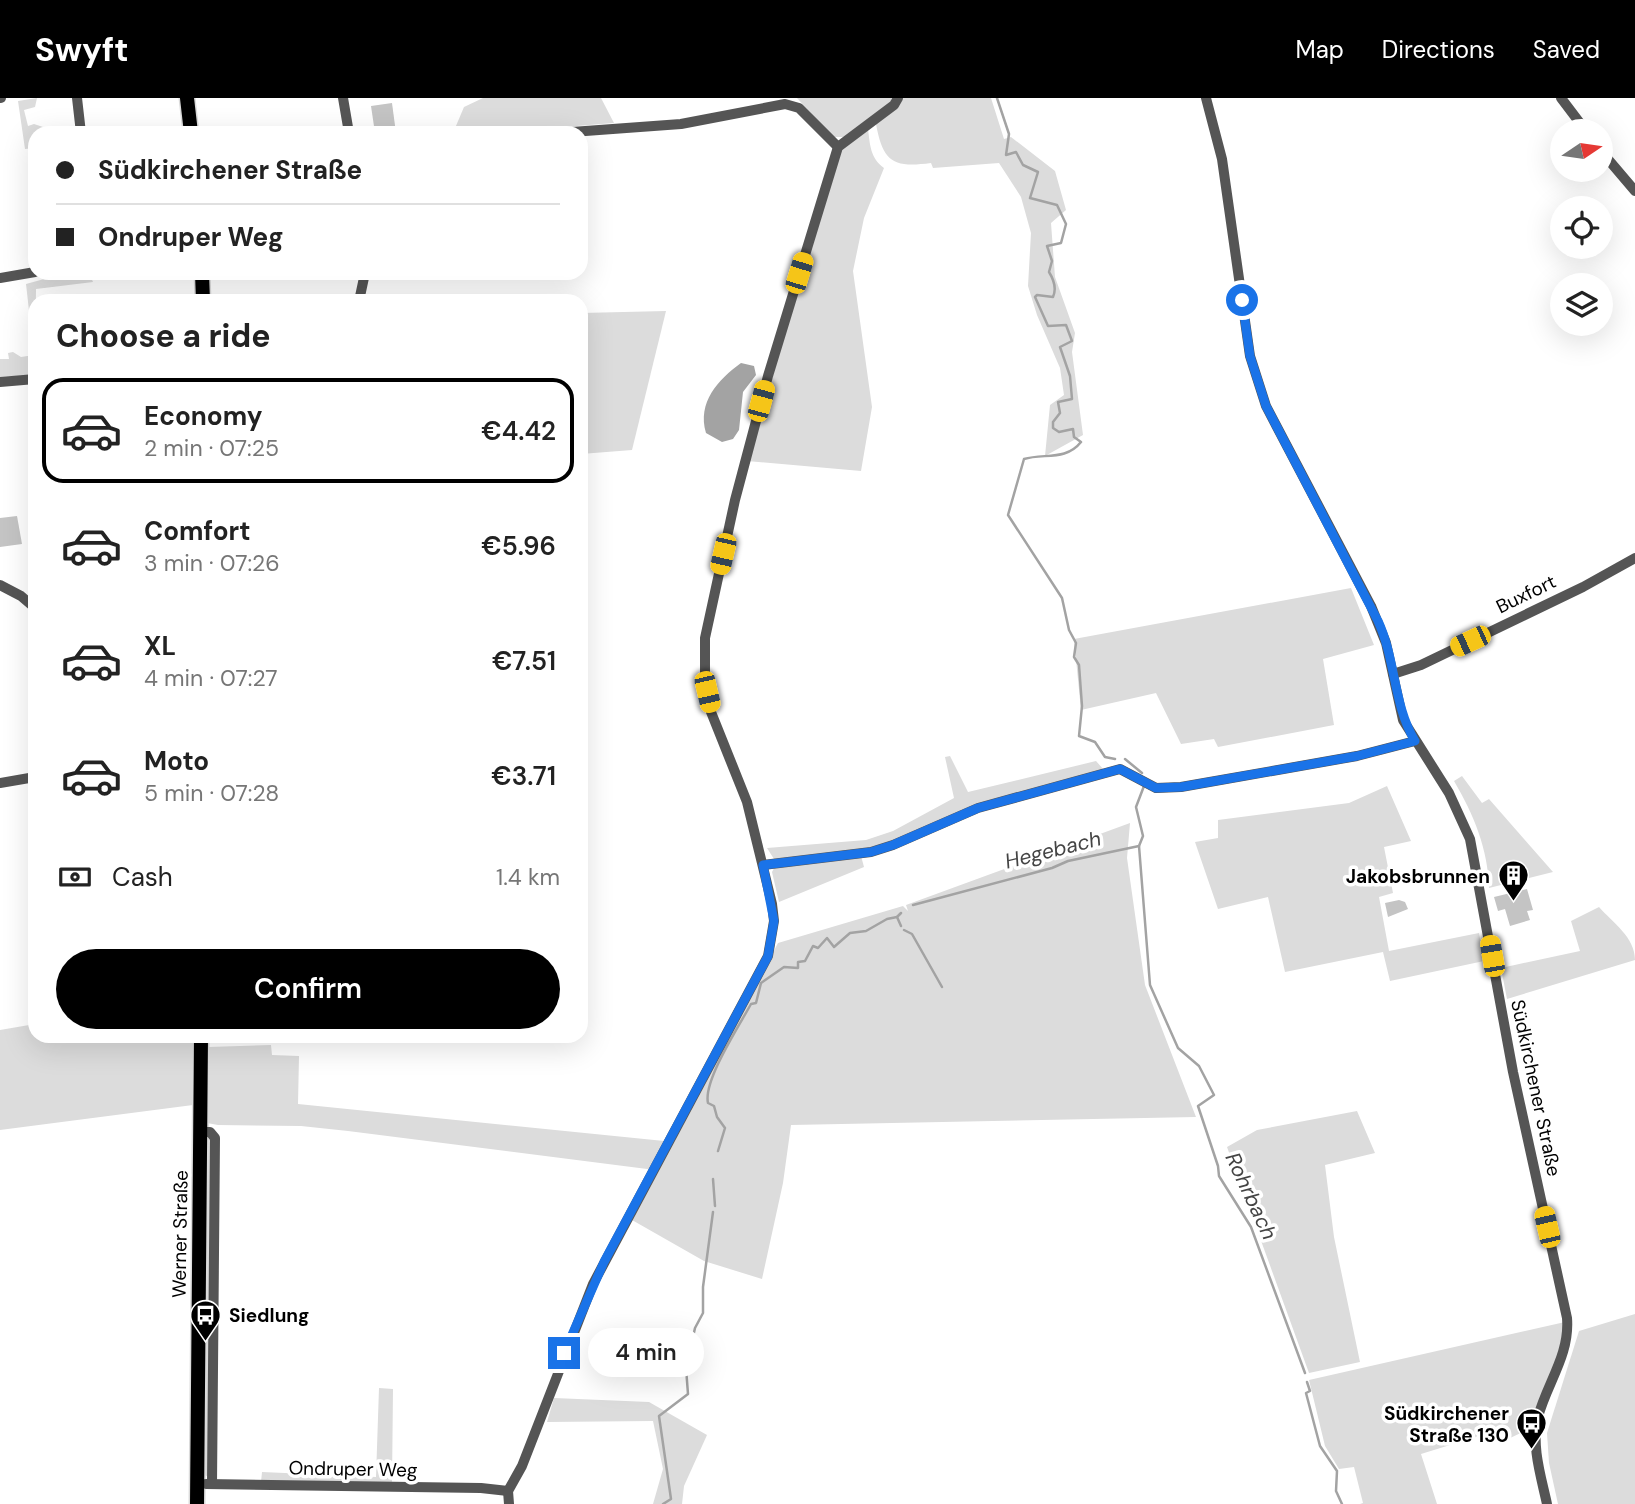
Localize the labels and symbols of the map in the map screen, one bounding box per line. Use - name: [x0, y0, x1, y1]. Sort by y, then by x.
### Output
- north arrow: [1550, 119, 1614, 182]
- car: [783, 250, 816, 296]
- route start: [1226, 284, 1258, 316]
- car: [746, 378, 777, 424]
- car: [709, 531, 738, 577]
- street label: Buxfort: [1492, 569, 1560, 619]
- car: [1447, 623, 1494, 659]
- car: [693, 669, 722, 715]
- water label: Hegebach: [1002, 825, 1104, 875]
- building icon: Jakobsbrunnen: [1496, 859, 1530, 903]
- place label: Jakobsbrunnen: [1346, 864, 1490, 889]
- car: [1479, 933, 1506, 979]
- street label: Südkirchener Straße: [1505, 997, 1567, 1179]
- water label: Rohrbach: [1219, 1148, 1283, 1244]
- street label: Werner Straße: [166, 1170, 194, 1298]
- car: [1533, 1204, 1562, 1250]
- bus stop icon: Siedlung: [189, 1298, 223, 1342]
- place label: Siedlung: [229, 1303, 309, 1328]
- callout: 4 min: [588, 1328, 704, 1378]
- route end: [548, 1337, 580, 1369]
- place label: Südkirchener Straße 130: [1384, 1401, 1509, 1448]
- bus stop icon: Südkirchener Straße 130: [1515, 1407, 1549, 1451]
- street label: Ondruper Weg: [288, 1455, 418, 1483]

